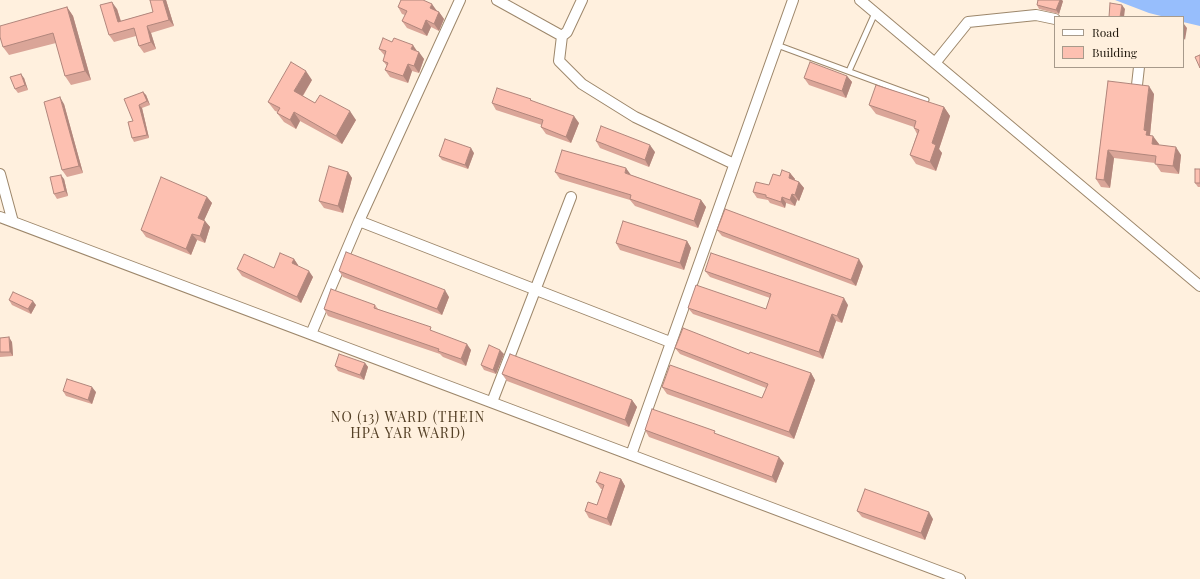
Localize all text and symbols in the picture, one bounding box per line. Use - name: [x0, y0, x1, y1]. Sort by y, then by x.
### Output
- legend: [1054, 16, 1184, 68]
- text: Road: [1092, 24, 1119, 40]
- text: Building: [1092, 44, 1137, 60]
- district label: NO (13) WARD (THEIN HPA YAR WARD): [331, 410, 485, 442]

